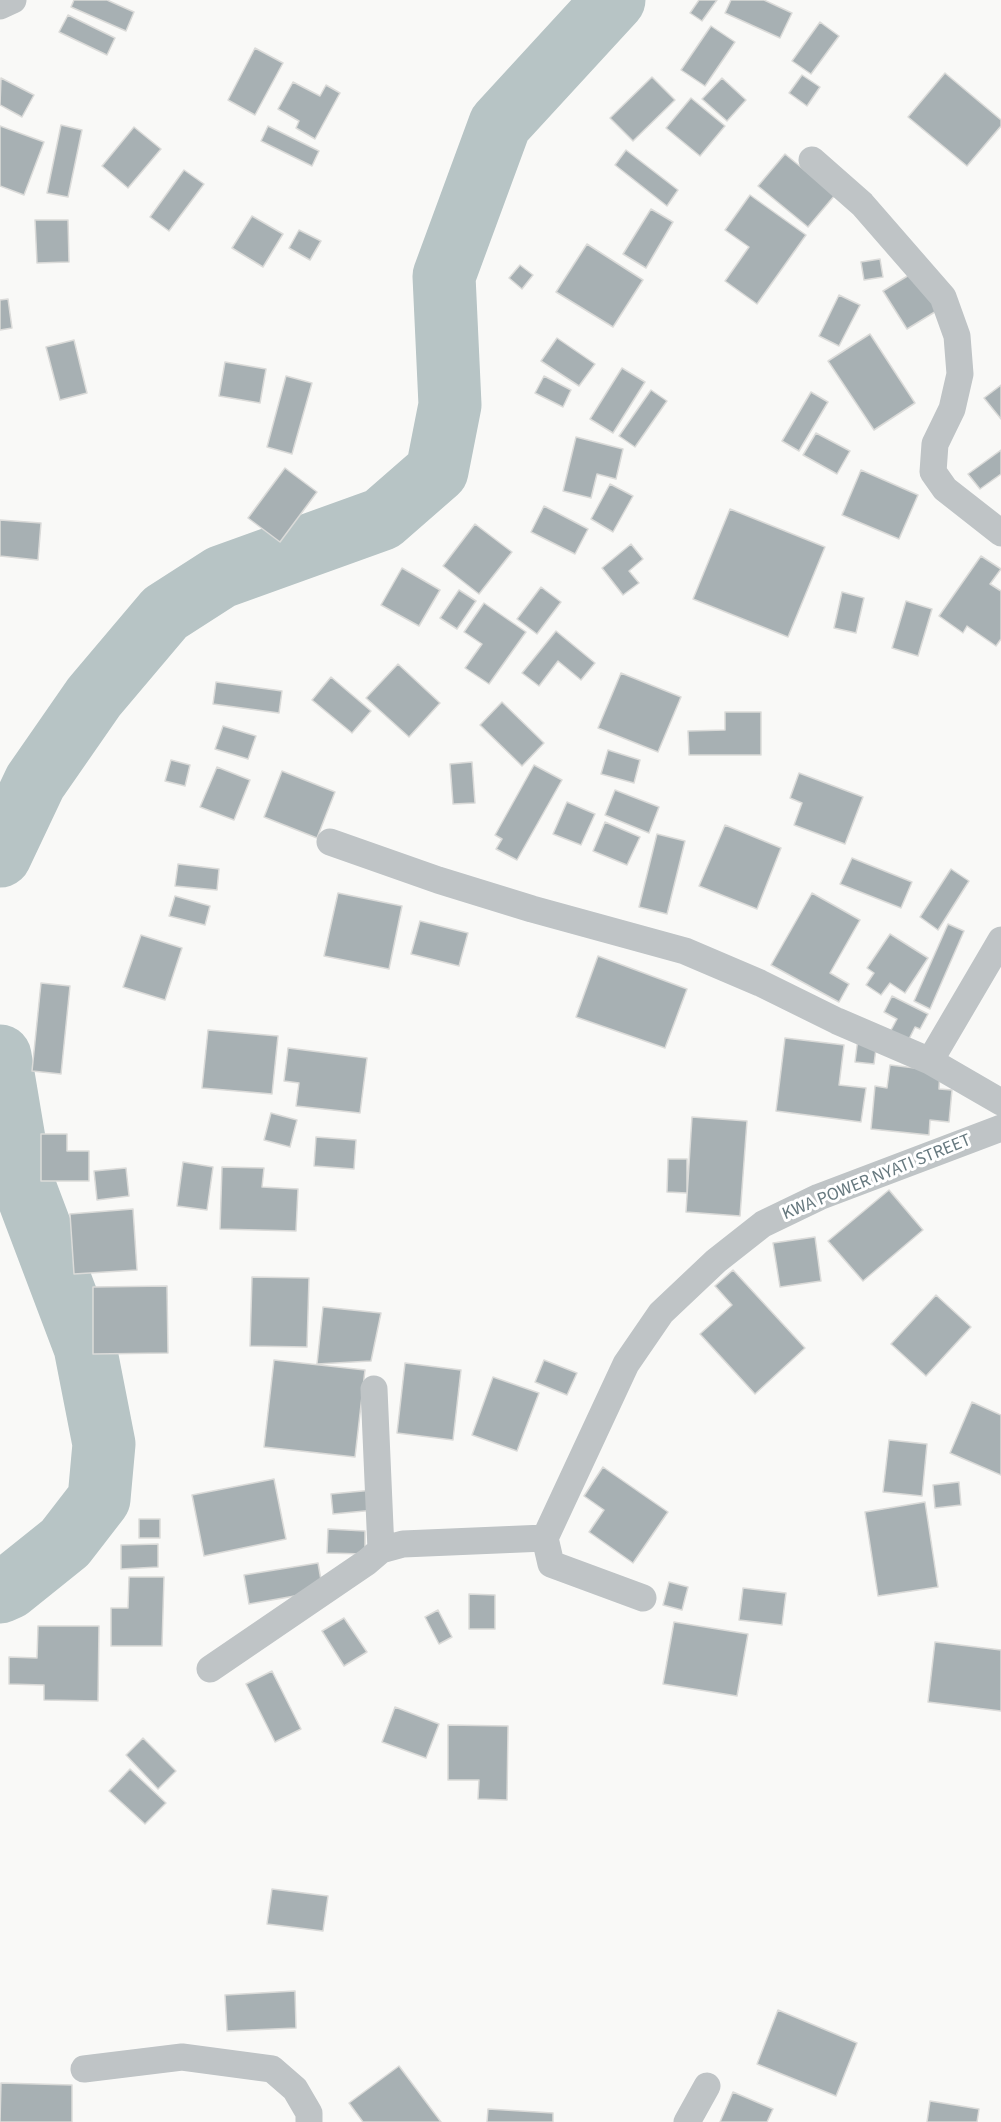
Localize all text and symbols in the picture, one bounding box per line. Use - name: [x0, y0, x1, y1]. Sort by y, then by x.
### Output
- street label: KWA POWER NYATI STREET: [779, 1130, 975, 1226]

